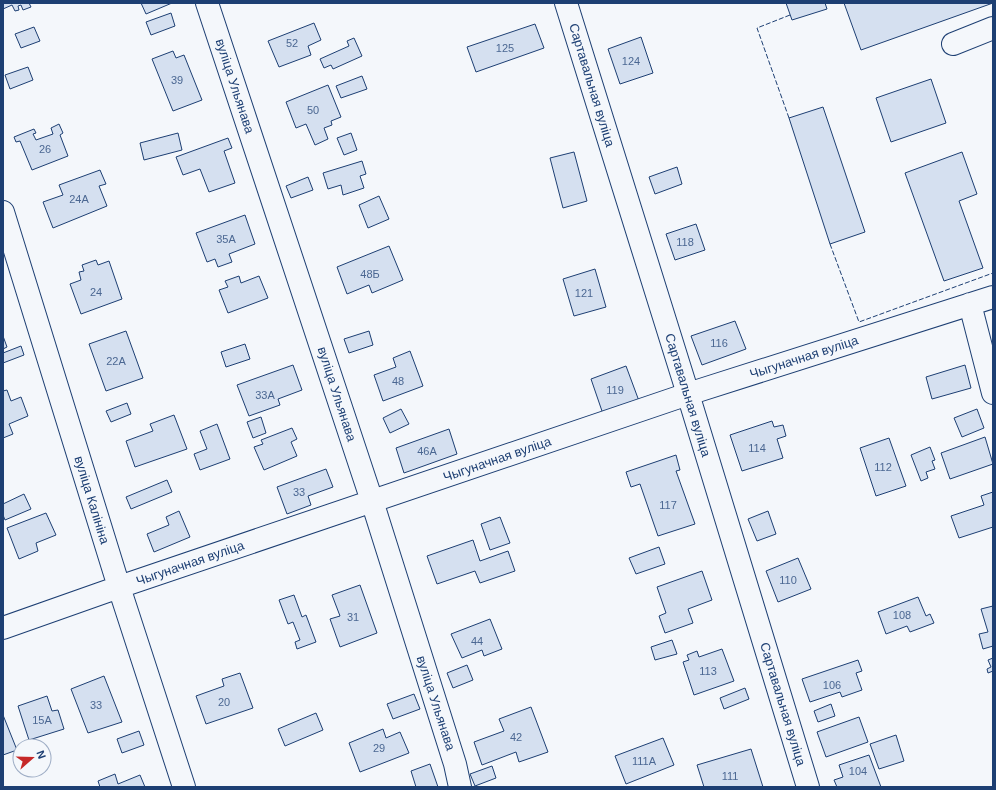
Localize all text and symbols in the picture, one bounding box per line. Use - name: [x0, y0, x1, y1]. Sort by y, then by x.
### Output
- street label: Сартавальная вуліца: [566, 22, 618, 149]
- street label: вуліца Ульянава: [213, 37, 258, 136]
- house number: 52: [286, 37, 298, 49]
- house number: 125: [496, 42, 514, 54]
- house number: 124: [622, 55, 640, 67]
- house number: 39: [171, 74, 183, 86]
- house number: 50: [307, 104, 319, 116]
- house number: 26: [39, 143, 51, 155]
- house number: 24А: [69, 193, 89, 205]
- house number: 35А: [216, 233, 236, 245]
- house number: 118: [676, 236, 694, 248]
- house number: 48Б: [360, 268, 380, 280]
- house number: 24: [90, 286, 102, 298]
- house number: 121: [575, 287, 593, 299]
- street label: Сартавальная вуліца: [662, 332, 714, 459]
- street label: Чыгуначная вуліца: [748, 332, 861, 382]
- house number: 116: [710, 337, 728, 349]
- street label: вуліца Ульянава: [315, 345, 360, 444]
- house number: 22А: [106, 355, 126, 367]
- house number: 48: [392, 375, 404, 387]
- house number: 119: [606, 384, 624, 396]
- house number: 33А: [255, 389, 275, 401]
- street label: Чыгуначная вуліца: [441, 433, 554, 485]
- house number: 114: [748, 442, 766, 454]
- house number: 46А: [417, 445, 437, 457]
- street label: вуліца Калініна: [71, 454, 113, 547]
- house number: 112: [874, 461, 892, 473]
- house number: 33: [293, 486, 305, 498]
- house number: 117: [659, 499, 677, 511]
- street label: Чыгуначная вуліца: [134, 537, 247, 589]
- house number: 110: [779, 574, 797, 586]
- house number: 108: [893, 609, 911, 621]
- house number: 31: [347, 611, 359, 623]
- house number: 44: [471, 635, 483, 647]
- street label: Сартавальная вуліца: [757, 641, 809, 768]
- street label: вуліца Ульянава: [414, 654, 459, 753]
- house number: 113: [699, 665, 717, 677]
- house number: 106: [823, 679, 841, 691]
- house number: 20: [218, 696, 230, 708]
- house number: 33: [90, 699, 102, 711]
- house number: 15А: [32, 714, 52, 726]
- house number: 42: [510, 731, 522, 743]
- north arrow: [12, 738, 52, 778]
- house number: 29: [373, 742, 385, 754]
- text: N: [34, 749, 48, 760]
- house number: 111А: [632, 755, 657, 767]
- house number: 104: [849, 765, 867, 777]
- house number: 111: [722, 770, 738, 782]

